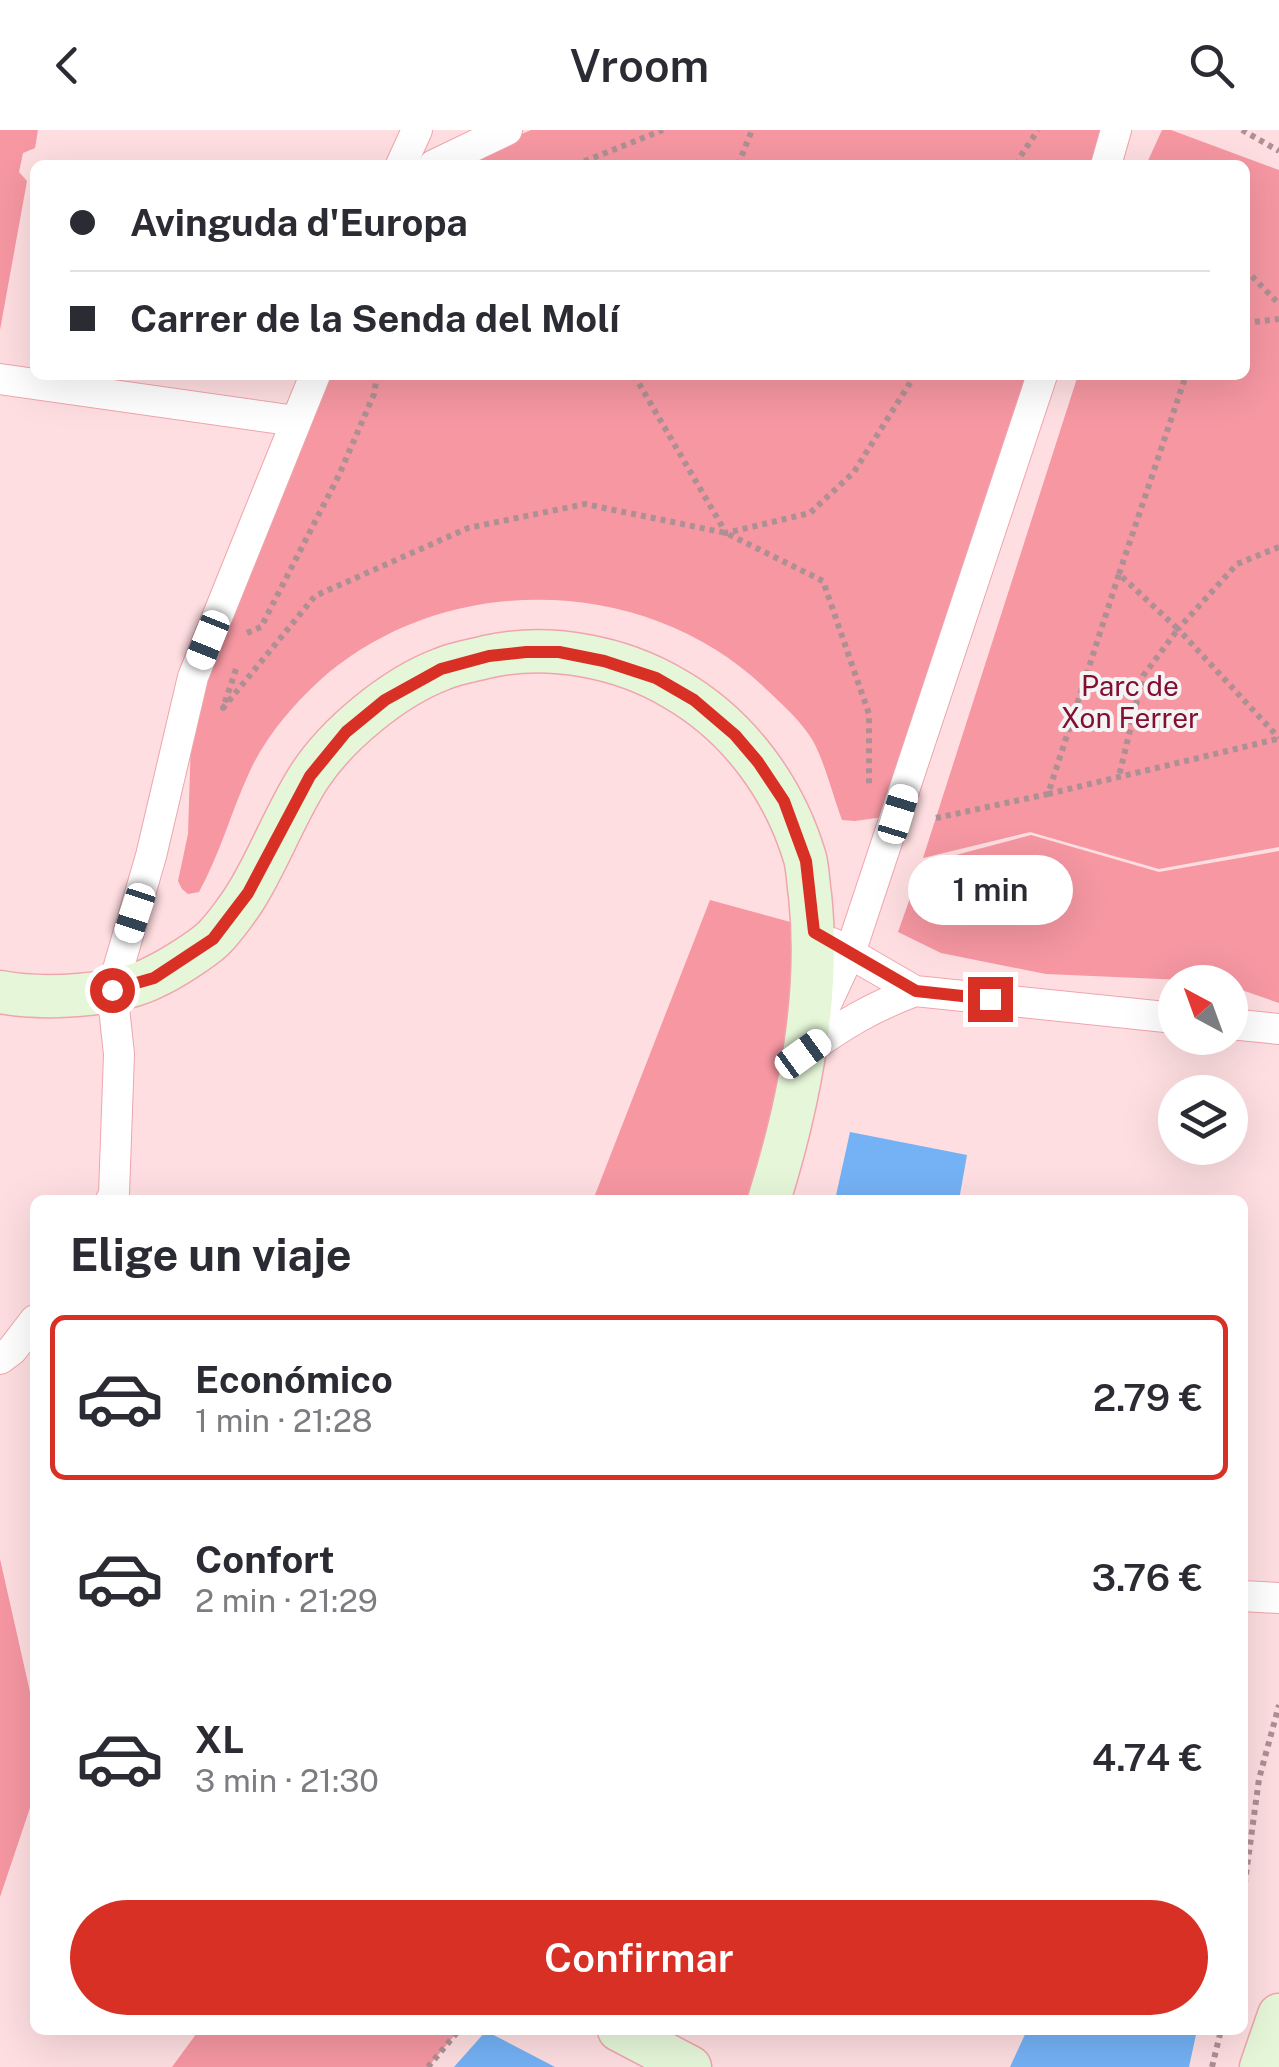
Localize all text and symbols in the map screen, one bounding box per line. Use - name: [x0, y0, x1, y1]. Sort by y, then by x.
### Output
- icon: back: [40, 38, 95, 93]
- icon: search: [1184, 38, 1239, 93]
- text: Vroom: [570, 39, 709, 92]
- text: Avinguda d'Europa: [130, 200, 468, 245]
- text: Carrer de la Senda del Molí: [130, 296, 620, 341]
- car: [183, 607, 233, 673]
- park label: Parc de Xon Ferrer: [1061, 669, 1199, 734]
- car: [875, 781, 921, 847]
- callout: 1 min: [908, 854, 1072, 924]
- text: 1 min: [952, 871, 1029, 908]
- car: [111, 880, 159, 946]
- north arrow: [1158, 965, 1248, 1055]
- map controls: [1158, 965, 1248, 1165]
- route start: [90, 968, 135, 1013]
- route end: [968, 977, 1013, 1022]
- car: [770, 1024, 836, 1084]
- button: layers: [1158, 1075, 1248, 1165]
- text: Elige un viaje: [70, 1228, 352, 1281]
- icon: car: [75, 1353, 165, 1443]
- text: Económico: [195, 1357, 393, 1402]
- text: 2.79 €: [1093, 1375, 1203, 1420]
- text: 1 min · 21:28: [195, 1402, 373, 1439]
- icon: car: [75, 1533, 165, 1623]
- text: Confort: [195, 1537, 335, 1582]
- text: 3.76 €: [1091, 1555, 1203, 1600]
- text: 2 min · 21:29: [195, 1582, 378, 1619]
- icon: car: [75, 1713, 165, 1803]
- text: XL: [195, 1717, 244, 1762]
- text: 4.74 €: [1092, 1735, 1203, 1780]
- text: 3 min · 21:30: [195, 1762, 379, 1799]
- button: Confirmar: [70, 1900, 1208, 2015]

